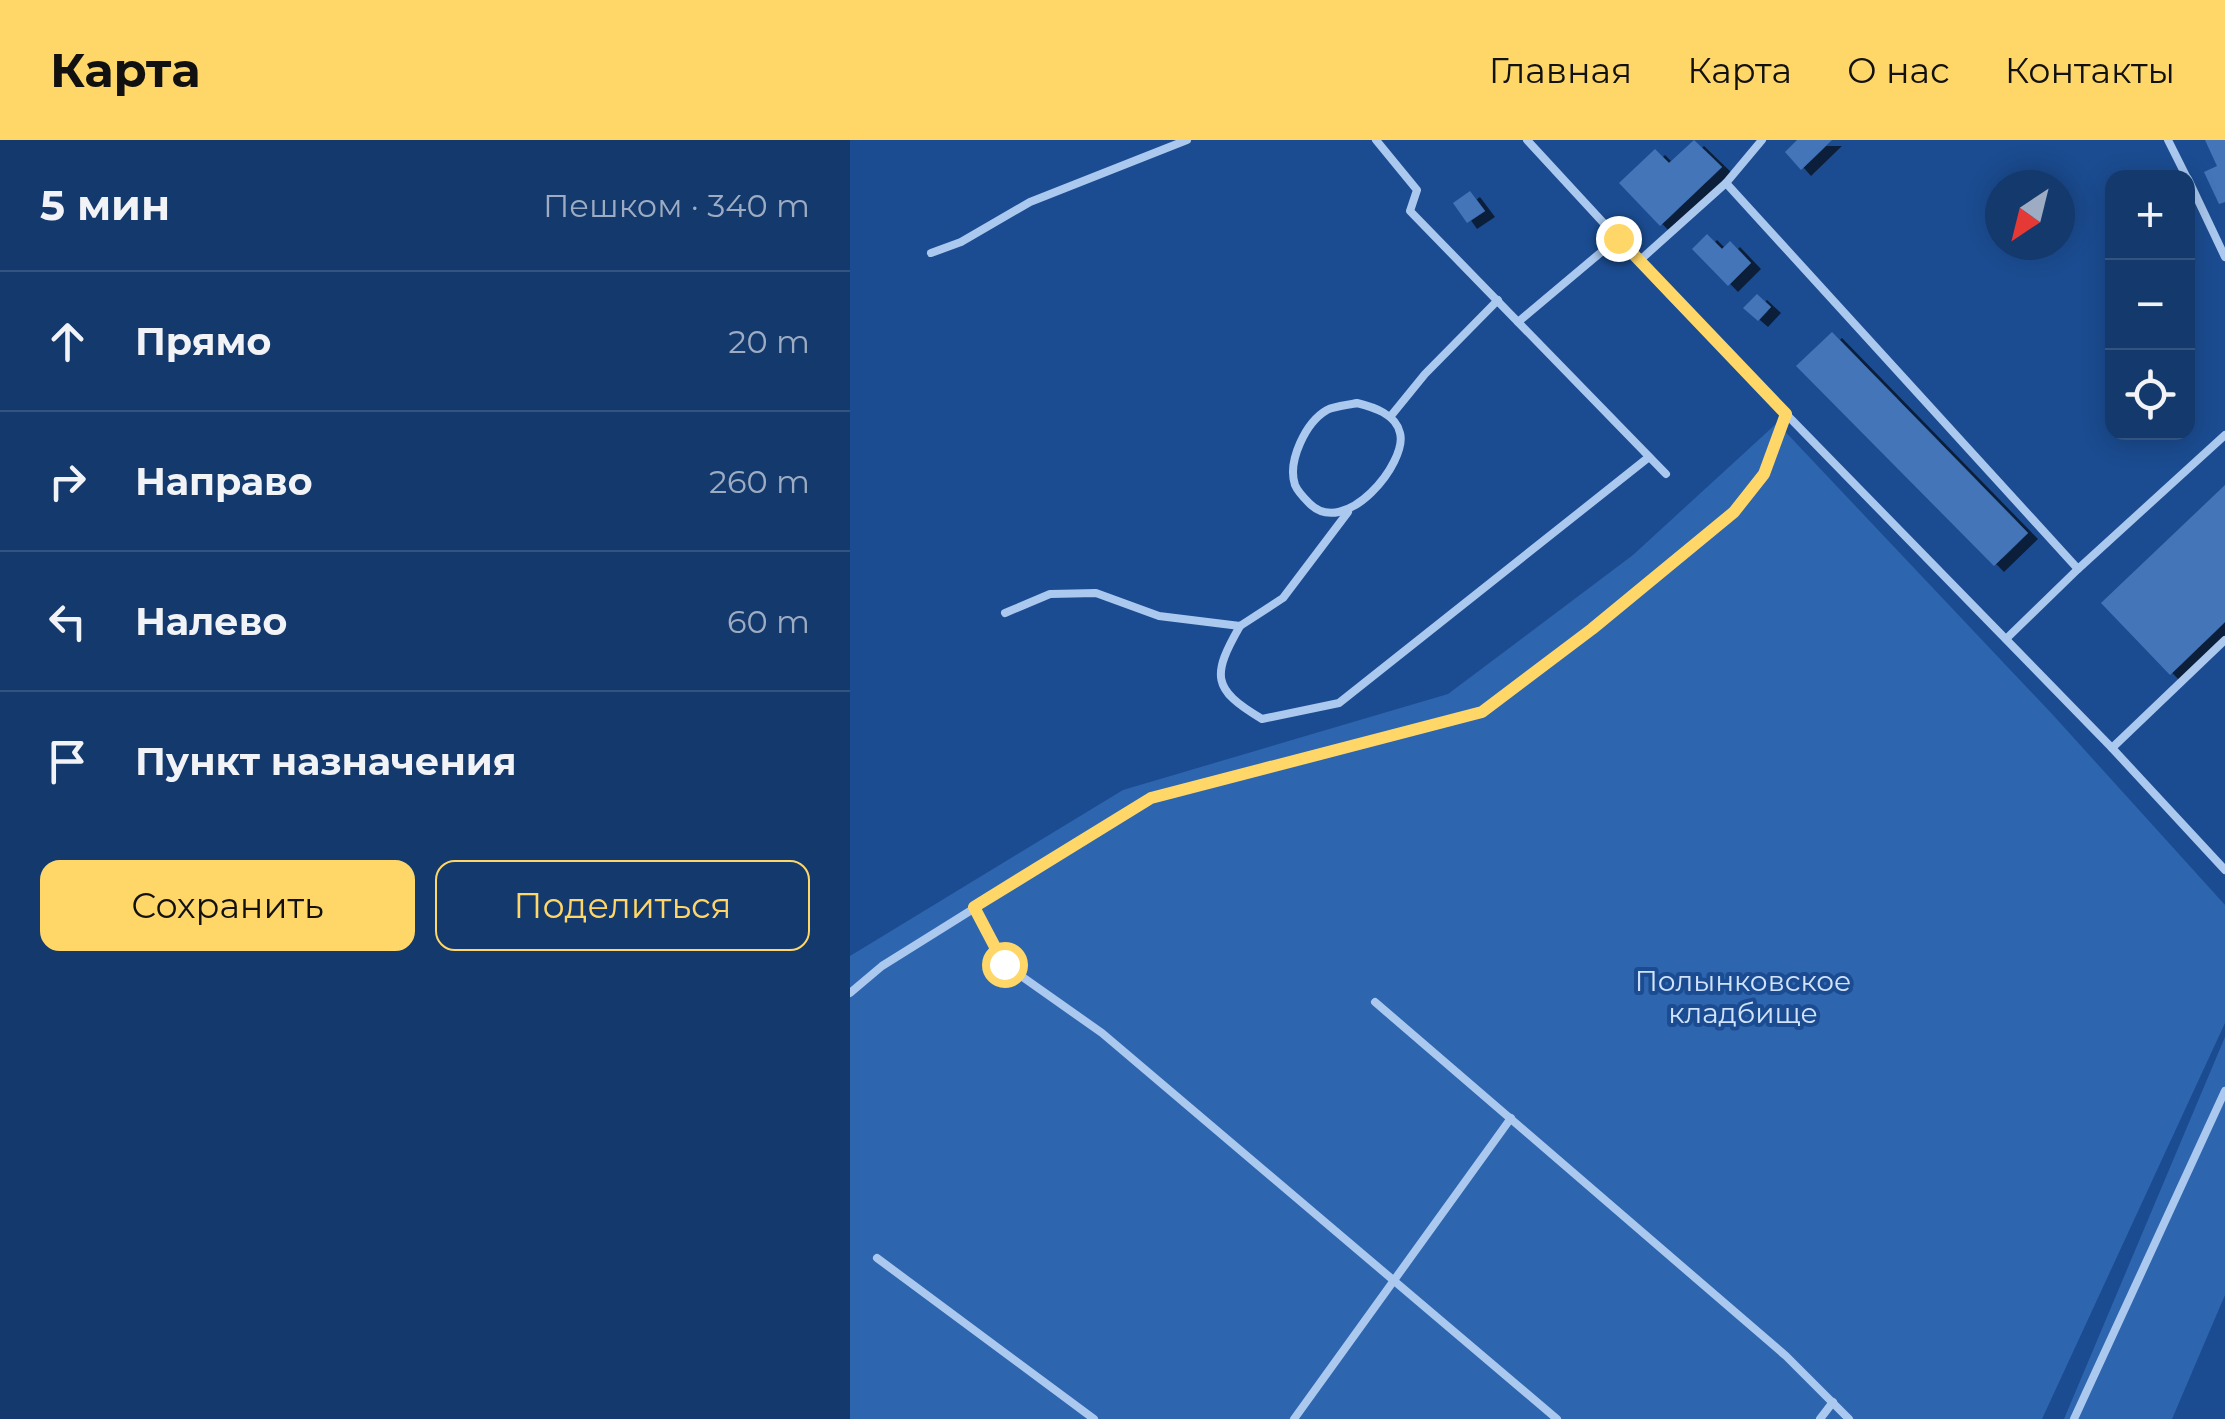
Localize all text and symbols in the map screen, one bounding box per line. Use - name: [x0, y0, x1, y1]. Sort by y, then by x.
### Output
- text: Карта: [50, 41, 200, 99]
- text: Главная: [1489, 49, 1632, 92]
- text: Карта: [1687, 49, 1792, 92]
- text: О нас: [1847, 49, 1950, 92]
- text: Контакты: [2005, 49, 2175, 92]
- north arrow: [1985, 170, 2075, 260]
- map controls: [2105, 170, 2195, 440]
- button: +: [2105, 170, 2195, 260]
- text: 5 мин: [40, 179, 170, 231]
- text: Пешком · 340 m: [543, 186, 810, 225]
- route end: [1596, 216, 1642, 262]
- button: −: [2105, 260, 2195, 350]
- icon: ahead: [40, 314, 95, 369]
- text: Прямо: [135, 318, 271, 365]
- text: 20 m: [728, 322, 810, 361]
- button: locate: [2105, 350, 2195, 440]
- icon: right: [40, 454, 95, 509]
- text: Направо: [135, 458, 313, 505]
- text: 260 m: [709, 462, 810, 501]
- icon: left: [40, 594, 95, 649]
- text: Налево: [135, 598, 287, 645]
- text: 60 m: [727, 602, 810, 641]
- icon: arrive: [40, 734, 95, 789]
- text: Пункт назначения: [135, 738, 517, 785]
- button: Сохранить: [40, 860, 415, 951]
- button: Поделиться: [435, 860, 810, 951]
- route start: [982, 942, 1028, 988]
- park label: Полынковское кладбище: [1635, 964, 1851, 1030]

